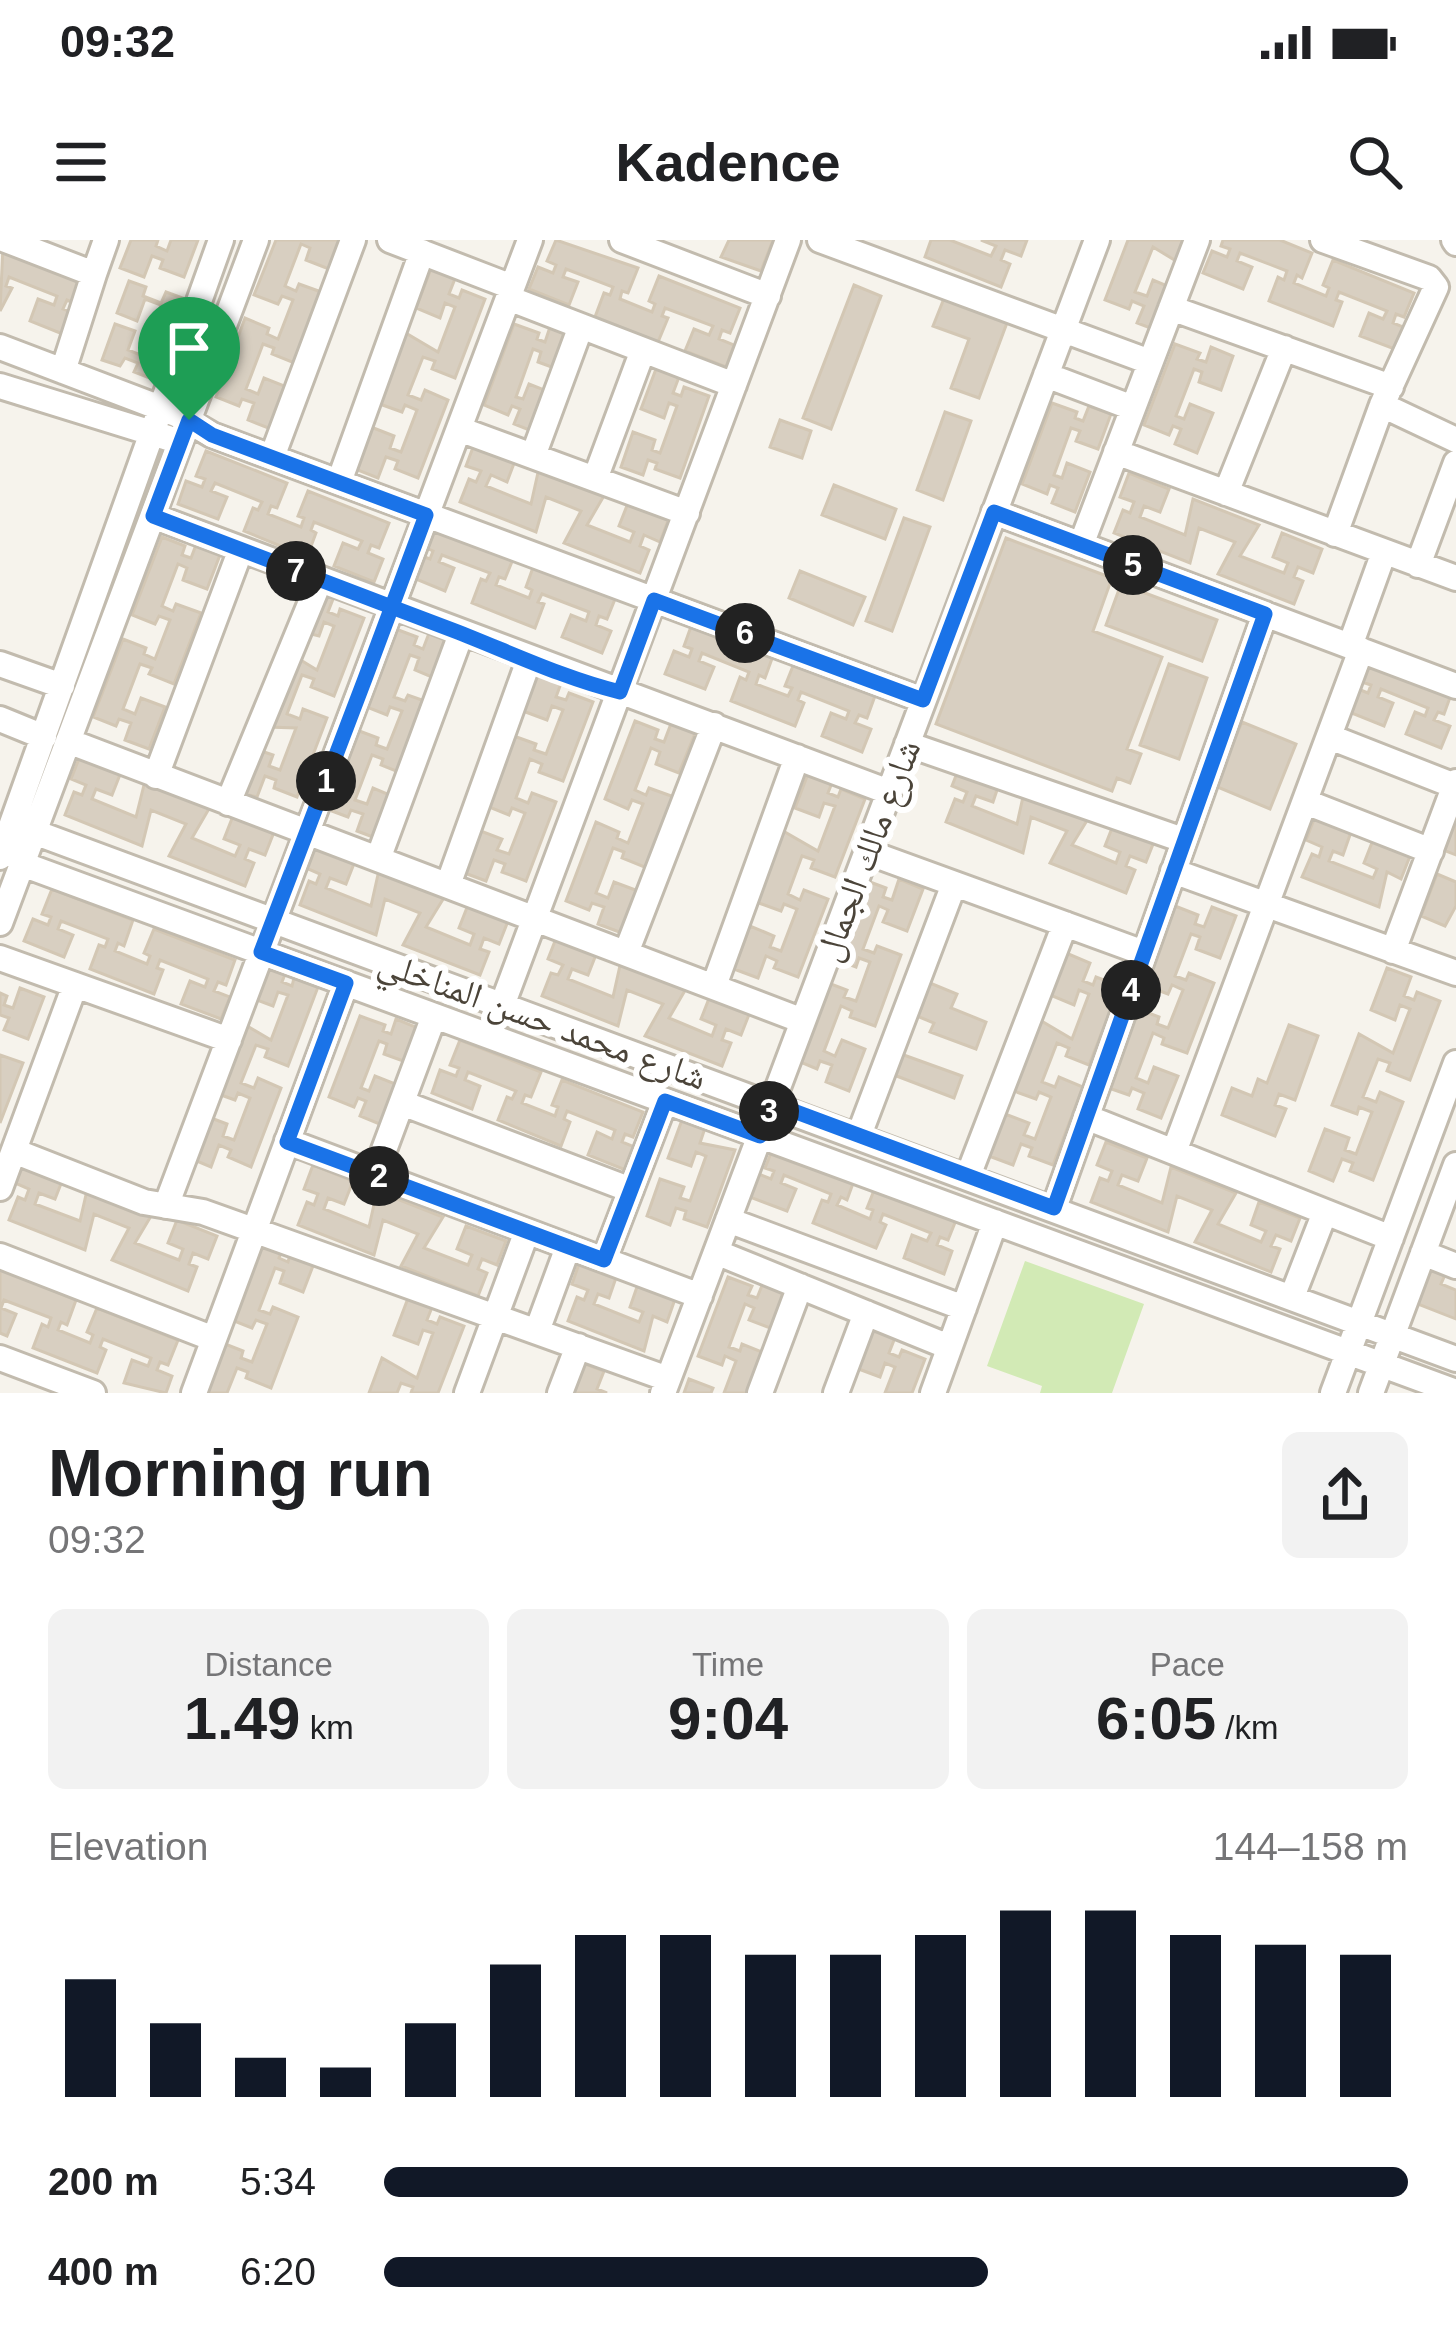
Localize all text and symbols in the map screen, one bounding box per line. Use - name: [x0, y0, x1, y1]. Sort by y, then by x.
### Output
- text: 09:32: [60, 16, 175, 67]
- icon: menu: [48, 129, 114, 195]
- icon: search: [1342, 129, 1408, 195]
- text: Kadence: [615, 132, 841, 192]
- pin: [138, 297, 240, 420]
- icon: arrive: [156, 315, 222, 381]
- pin: 5: [1103, 535, 1163, 595]
- pin: 7: [266, 541, 326, 601]
- text: 5: [1124, 546, 1142, 583]
- text: 7: [287, 552, 305, 589]
- pin: 6: [715, 603, 775, 663]
- text: 6: [736, 614, 754, 651]
- street label: شارع مالك الجمال: [806, 734, 930, 967]
- pin: 1: [296, 751, 356, 811]
- text: 1: [317, 762, 335, 799]
- street label: شارع محمد حسن المناخلي: [371, 941, 712, 1106]
- pin: 4: [1101, 960, 1161, 1020]
- text: 4: [1122, 971, 1140, 1008]
- pin: 3: [739, 1081, 799, 1141]
- text: 3: [760, 1092, 778, 1129]
- pin: 2: [349, 1146, 409, 1206]
- text: 2: [370, 1157, 388, 1194]
- button: share: [1282, 1432, 1408, 1558]
- text: Morning run: [48, 1436, 433, 1510]
- text: 09:32: [48, 1518, 146, 1561]
- text: Distance: [204, 1646, 333, 1683]
- text: Time: [692, 1646, 764, 1683]
- text: Pace: [1150, 1646, 1225, 1683]
- text: 1.49: [184, 1685, 300, 1752]
- text: 9:04: [668, 1685, 788, 1752]
- text: 6:05: [1096, 1685, 1216, 1752]
- text: km: [300, 1709, 354, 1746]
- text: /km: [1216, 1709, 1279, 1746]
- text: Elevation: [48, 1825, 208, 1868]
- text: 144–158 m: [1213, 1825, 1408, 1868]
- text: 200 m: [48, 2160, 159, 2203]
- text: 5:34: [240, 2160, 316, 2203]
- text: 400 m: [48, 2250, 159, 2293]
- text: 6:20: [240, 2250, 316, 2293]

